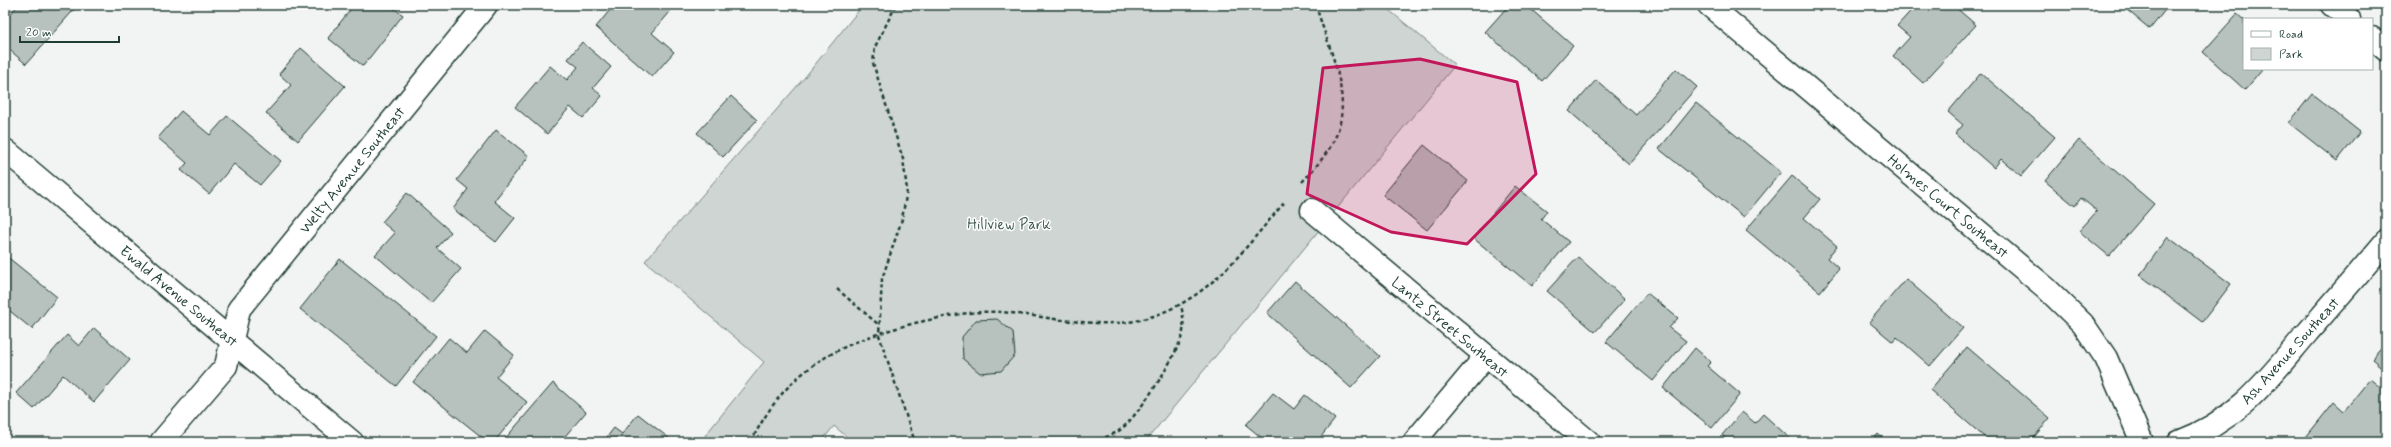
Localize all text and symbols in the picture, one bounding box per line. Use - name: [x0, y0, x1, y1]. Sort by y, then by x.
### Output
- scale bar: [20, 18, 119, 44]
- legend: [2243, 18, 2373, 70]
- text: 20 m: [26, 25, 52, 41]
- text: Road: [2279, 27, 2303, 43]
- text: Park: [2279, 47, 2303, 63]
- street label: Welty Avenue Southeast: [295, 102, 411, 238]
- street label: Holmes Court Southeast: [1883, 150, 2013, 264]
- park label: Hillview Park: [967, 215, 1051, 235]
- street label: Ewald Avenue Southeast: [115, 241, 242, 352]
- street label: Lantz Street Southeast: [1387, 273, 1513, 383]
- street label: Ash Avenue Southeast: [2237, 293, 2345, 410]

